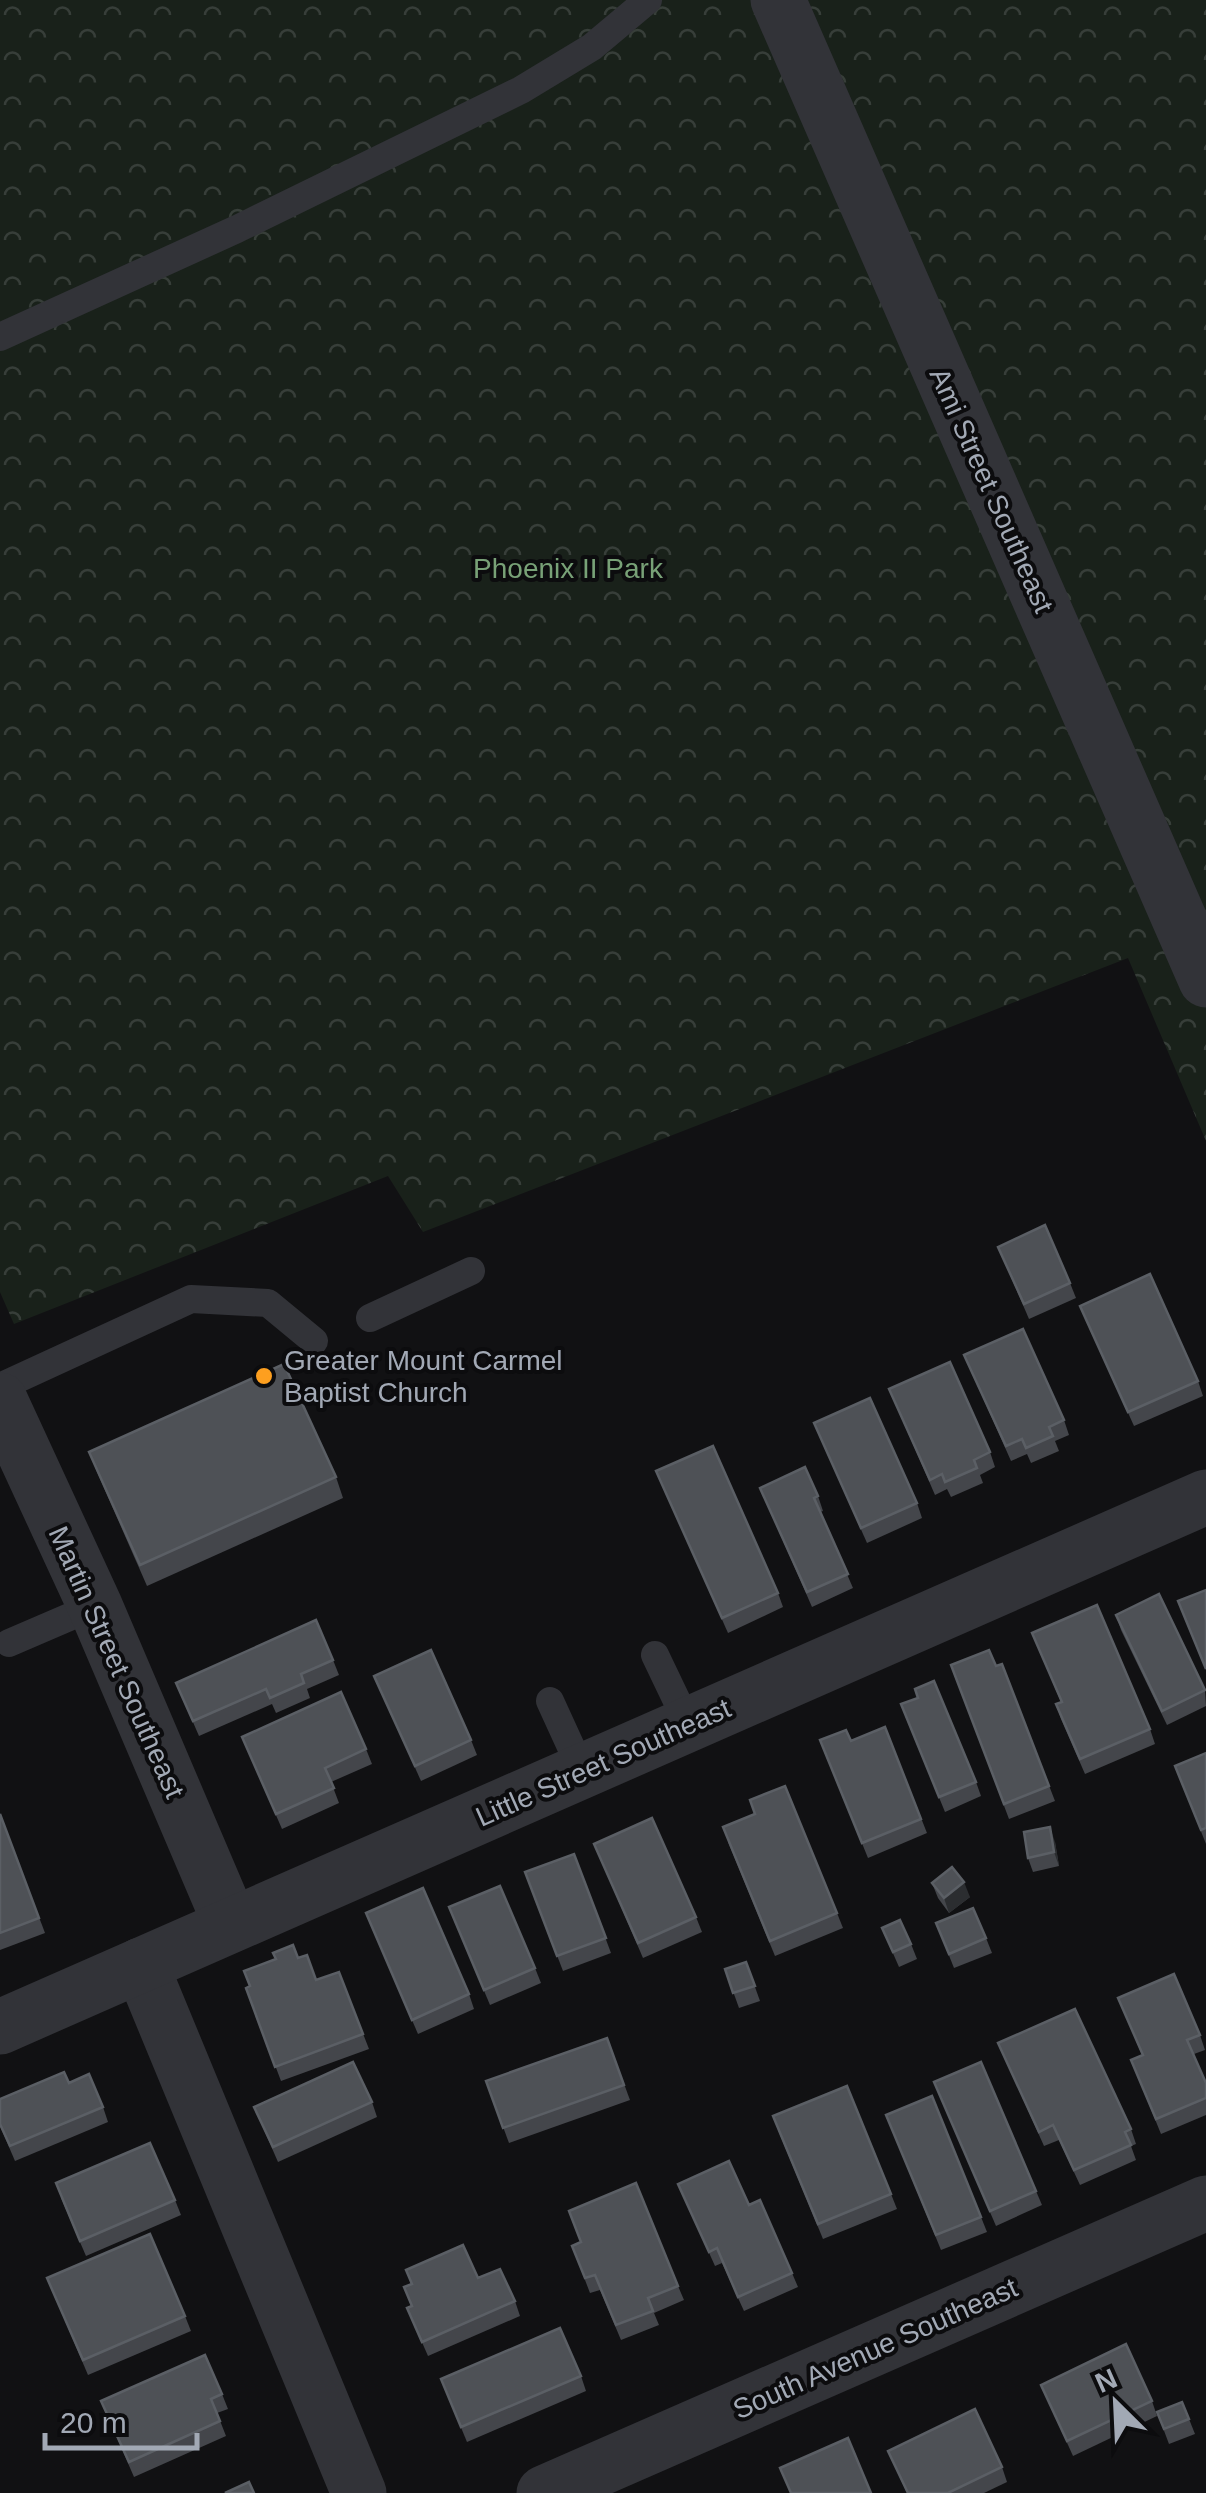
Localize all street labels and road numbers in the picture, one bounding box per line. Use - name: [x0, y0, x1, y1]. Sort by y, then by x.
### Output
- street label: Ami Street Southeast: [924, 363, 1060, 618]
- street label: Martin Street Southeast: [43, 1522, 191, 1803]
- street label: Little Street Southeast: [471, 1692, 736, 1833]
- street label: South Avenue Southeast: [728, 2272, 1022, 2425]

